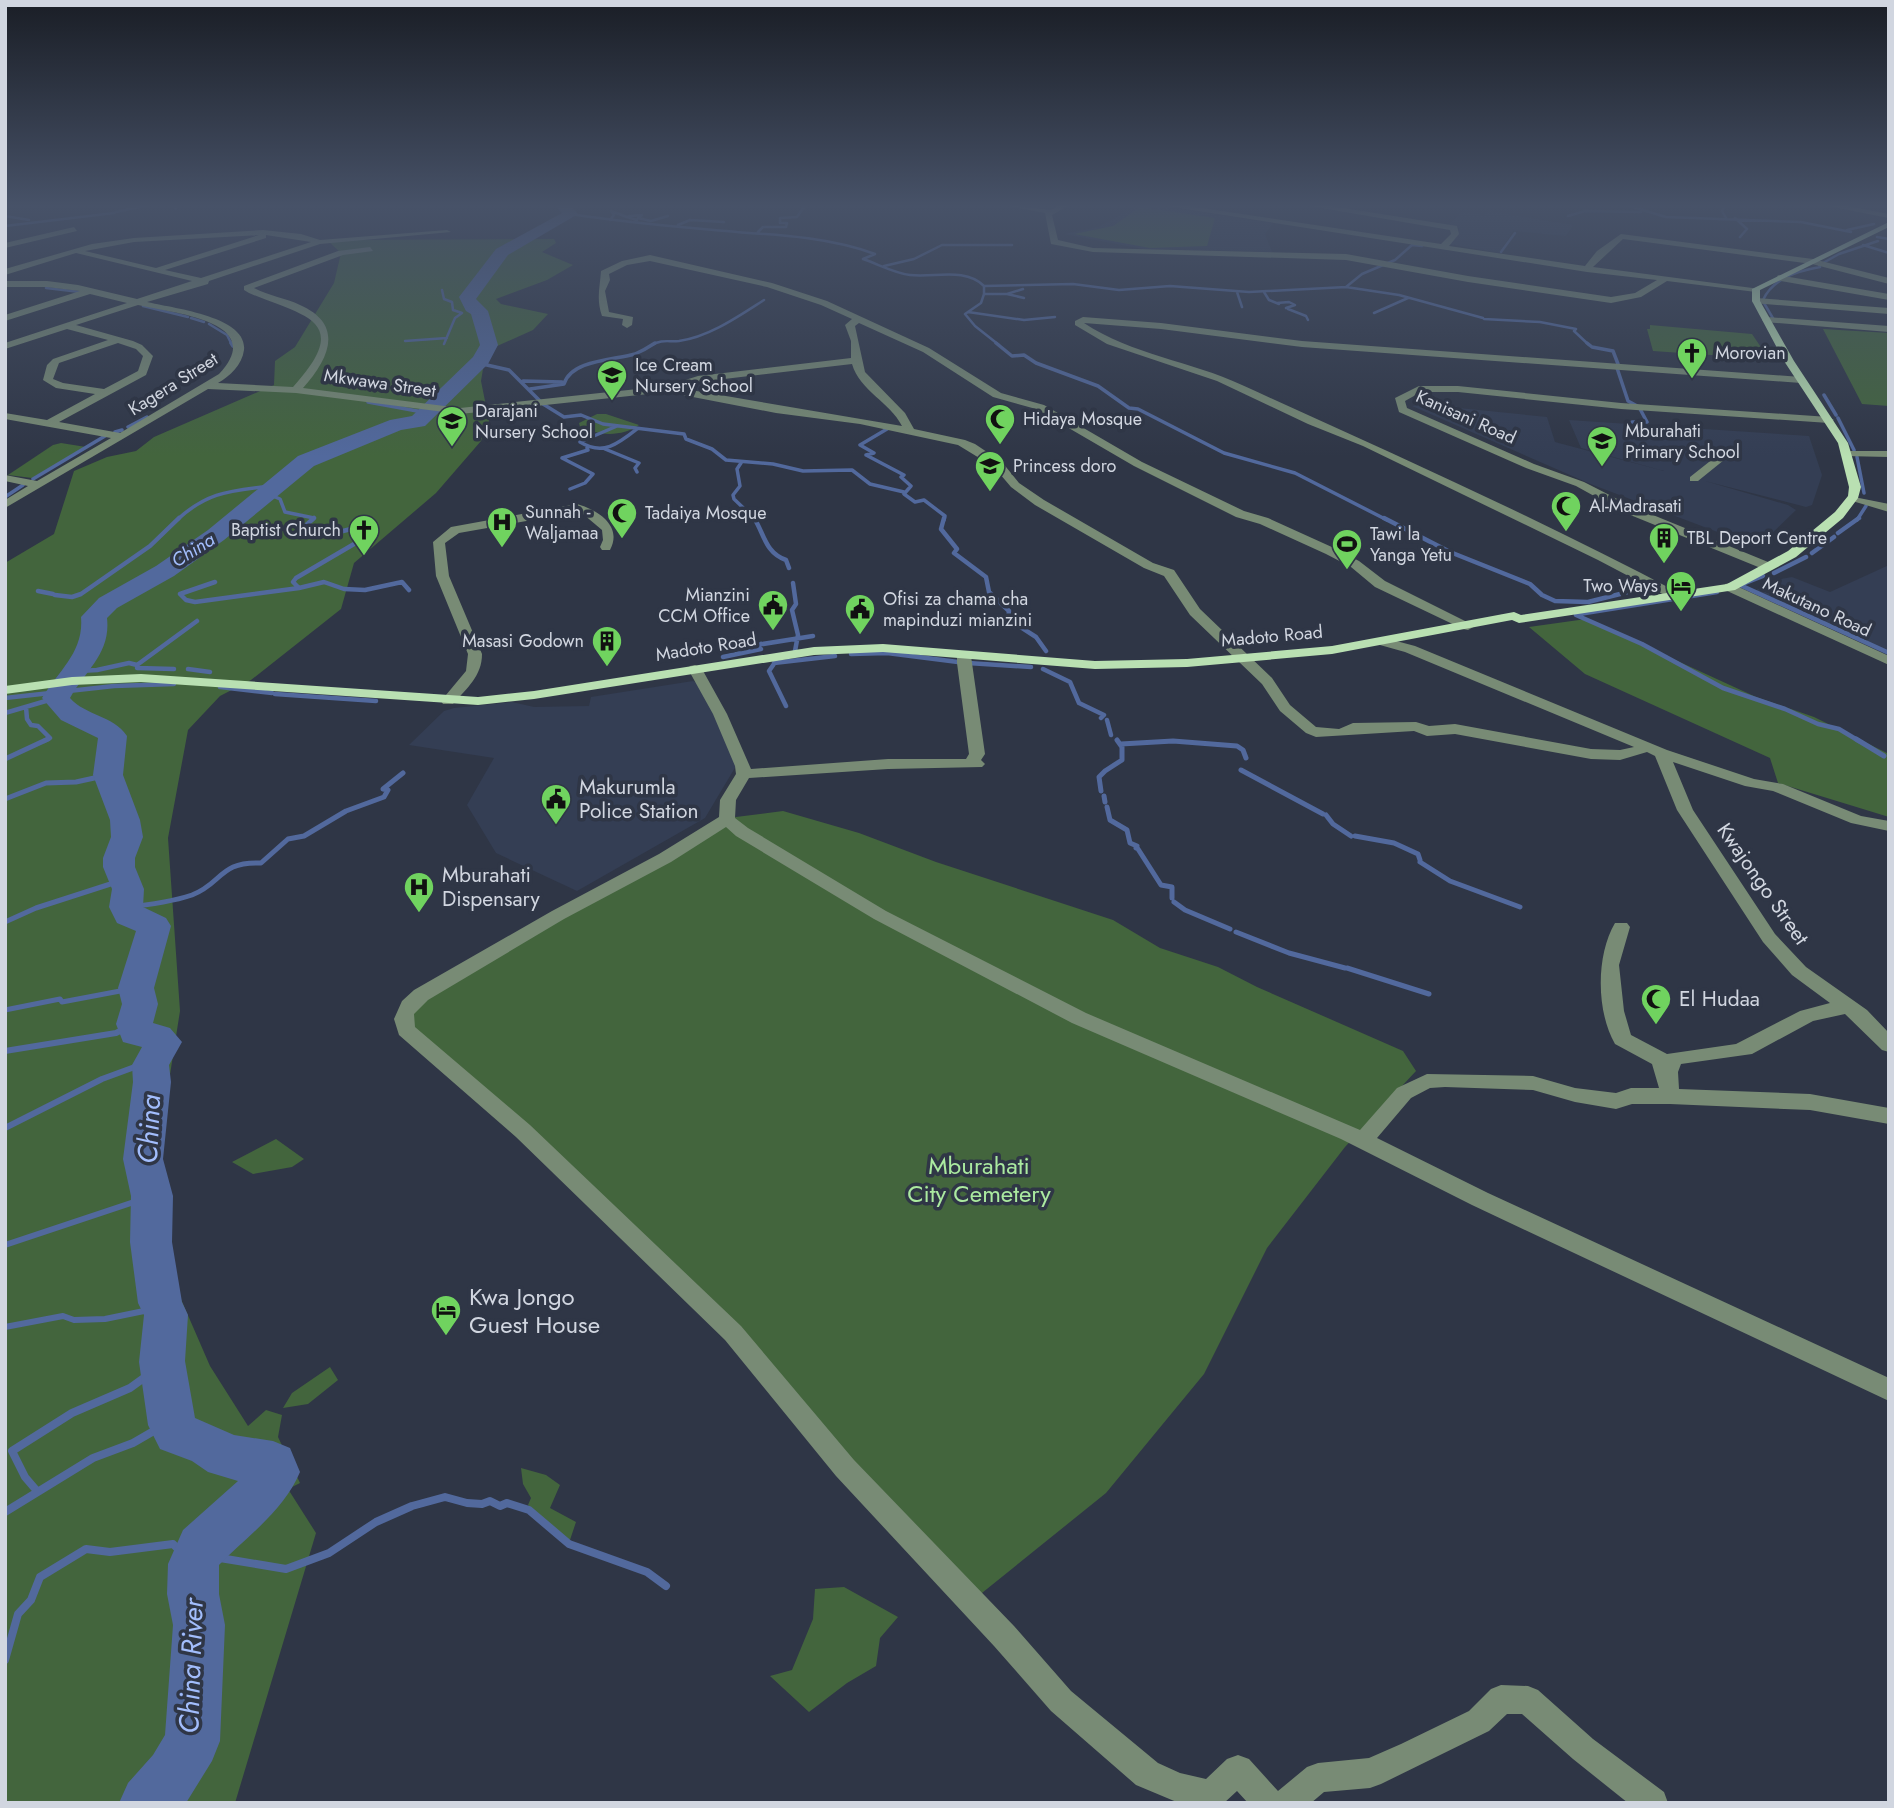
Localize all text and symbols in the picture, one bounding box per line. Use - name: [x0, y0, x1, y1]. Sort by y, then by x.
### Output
- church icon: Morovian: [1675, 336, 1709, 380]
- place label: Morovian: [1715, 340, 1786, 366]
- street label: Kagera Street: [123, 346, 224, 422]
- place label: Ice Cream Nursery School: [635, 352, 753, 399]
- school or university icon: Ice Cream Nursery School: [595, 358, 629, 402]
- street label: Mkwawa Street: [322, 362, 438, 404]
- street label: Kanisani Road: [1412, 383, 1520, 451]
- place label: Darajani Nursery School: [475, 398, 593, 445]
- mosque icon: Hidaya Mosque: [983, 402, 1017, 446]
- school or university icon: Darajani Nursery School: [435, 404, 469, 448]
- place label: Hidaya Mosque: [1023, 406, 1142, 432]
- place label: Mburahati Primary School: [1625, 418, 1740, 465]
- school or university icon: Mburahati Primary School: [1585, 424, 1619, 468]
- school or university icon: Princess doro: [973, 449, 1007, 493]
- place label: Princess doro: [1013, 453, 1117, 479]
- mosque icon: Al-Madrasati: [1549, 489, 1583, 533]
- place label: Al-Madrasati: [1589, 493, 1682, 519]
- mosque icon: Tadaiya Mosque: [605, 496, 639, 540]
- place label: Sunnah - Waljamaa: [525, 499, 598, 546]
- place label: Tadaiya Mosque: [645, 500, 766, 526]
- hospital icon: Sunnah - Waljamaa: [485, 505, 519, 549]
- church icon: Baptist Church: [347, 513, 381, 557]
- place label: Baptist Church: [231, 517, 341, 543]
- place label: Tawi la Yanga Yetu: [1370, 521, 1452, 568]
- building icon: TBL Deport Centre: [1647, 521, 1681, 565]
- place label: TBL Deport Centre: [1687, 525, 1827, 551]
- water label: China: [166, 526, 221, 574]
- sports icon: Tawi la Yanga Yetu: [1330, 527, 1364, 571]
- hotel icon: Two Ways: [1664, 569, 1698, 613]
- street label: Makutano Road: [1759, 571, 1875, 643]
- place label: Two Ways: [1583, 573, 1658, 599]
- place label: Mianzini CCM Office: [658, 582, 750, 629]
- place label: Ofisi za chama cha mapinduzi mianzini: [883, 586, 1032, 633]
- public building icon: Mianzini CCM Office: [756, 588, 790, 632]
- public building icon: Ofisi za chama cha mapinduzi mianzini: [843, 592, 877, 636]
- street label: Madoto Road: [1220, 619, 1324, 653]
- building icon: Masasi Godown: [590, 624, 624, 668]
- street label: Madoto Road: [654, 626, 758, 668]
- place label: Masasi Godown: [462, 628, 584, 654]
- place label: Makurumla Police Station: [579, 772, 698, 826]
- public building icon: Makurumla Police Station: [539, 782, 573, 826]
- street label: Kwajongo Street: [1710, 817, 1816, 951]
- place label: Mburahati Dispensary: [442, 860, 540, 914]
- hospital icon: Mburahati Dispensary: [402, 870, 436, 914]
- mosque icon: El Hudaa: [1639, 982, 1673, 1026]
- place label: El Hudaa: [1679, 984, 1760, 1014]
- water label: China: [127, 1093, 171, 1165]
- park label: Mburahati City Cemetery: [907, 1148, 1051, 1211]
- place label: Kwa Jongo Guest House: [469, 1279, 600, 1342]
- hotel icon: Kwa Jongo Guest House: [429, 1293, 463, 1337]
- water label: China River: [168, 1596, 214, 1734]

